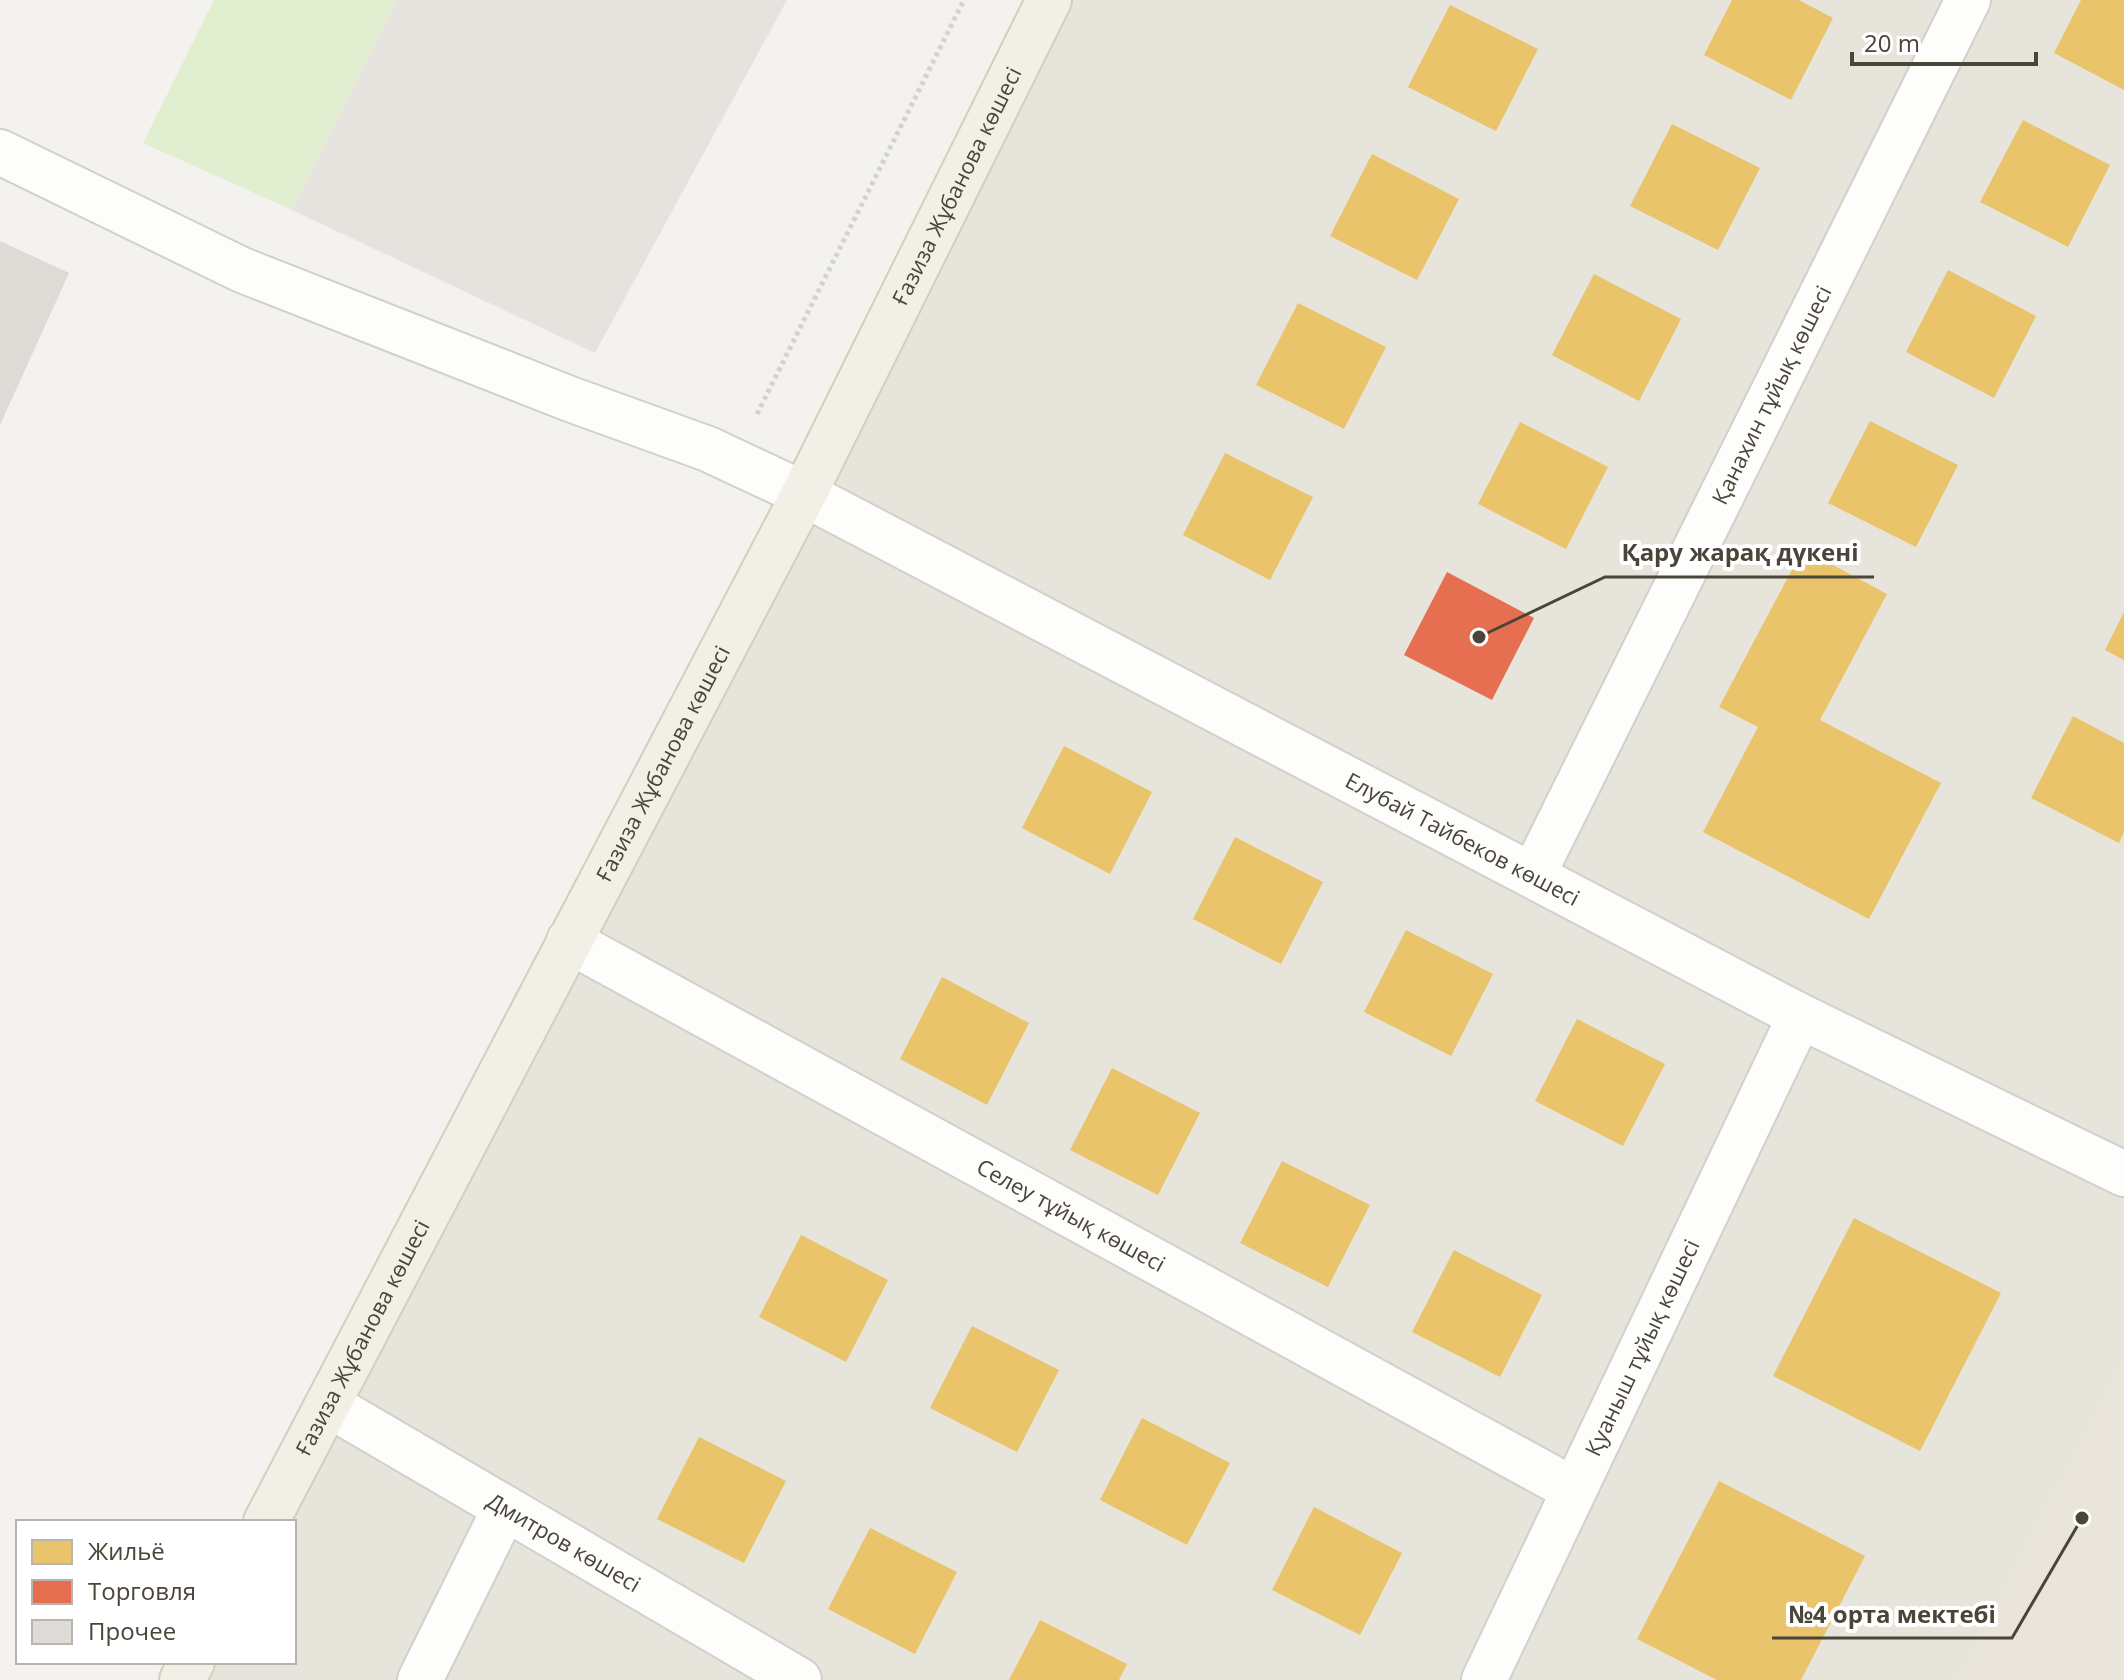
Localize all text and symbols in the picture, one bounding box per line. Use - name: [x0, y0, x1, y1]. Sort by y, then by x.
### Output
- scale bar: [1852, 16, 2036, 66]
- text: 20 m: [1864, 26, 1920, 59]
- street label: Ғазиза Жұбанова көшесі: [884, 61, 1028, 310]
- street label: Қанахин тұйық көшесі: [1704, 280, 1838, 509]
- callout: Қару жарақ дүкені: [1605, 529, 1874, 577]
- text: Қару жарақ дүкені: [1621, 535, 1859, 568]
- street label: Ғазиза Жұбанова көшесі: [588, 640, 736, 886]
- street label: Елубай Тайбеков көшесі: [1341, 765, 1585, 912]
- street label: Селеу тұйық көшесі: [972, 1151, 1171, 1278]
- street label: Ғазиза Жұбанова көшесі: [287, 1214, 436, 1460]
- street label: Қуаныш тұйық көшесі: [1577, 1234, 1706, 1461]
- street label: Дмитров көшесі: [482, 1485, 647, 1598]
- legend: [16, 1520, 296, 1664]
- text: Жильё: [88, 1534, 165, 1567]
- text: Торговля: [88, 1574, 196, 1607]
- callout: №4 орта мектебі: [1772, 1590, 2012, 1638]
- text: №4 орта мектебі: [1788, 1597, 1996, 1630]
- text: Прочее: [88, 1614, 176, 1647]

